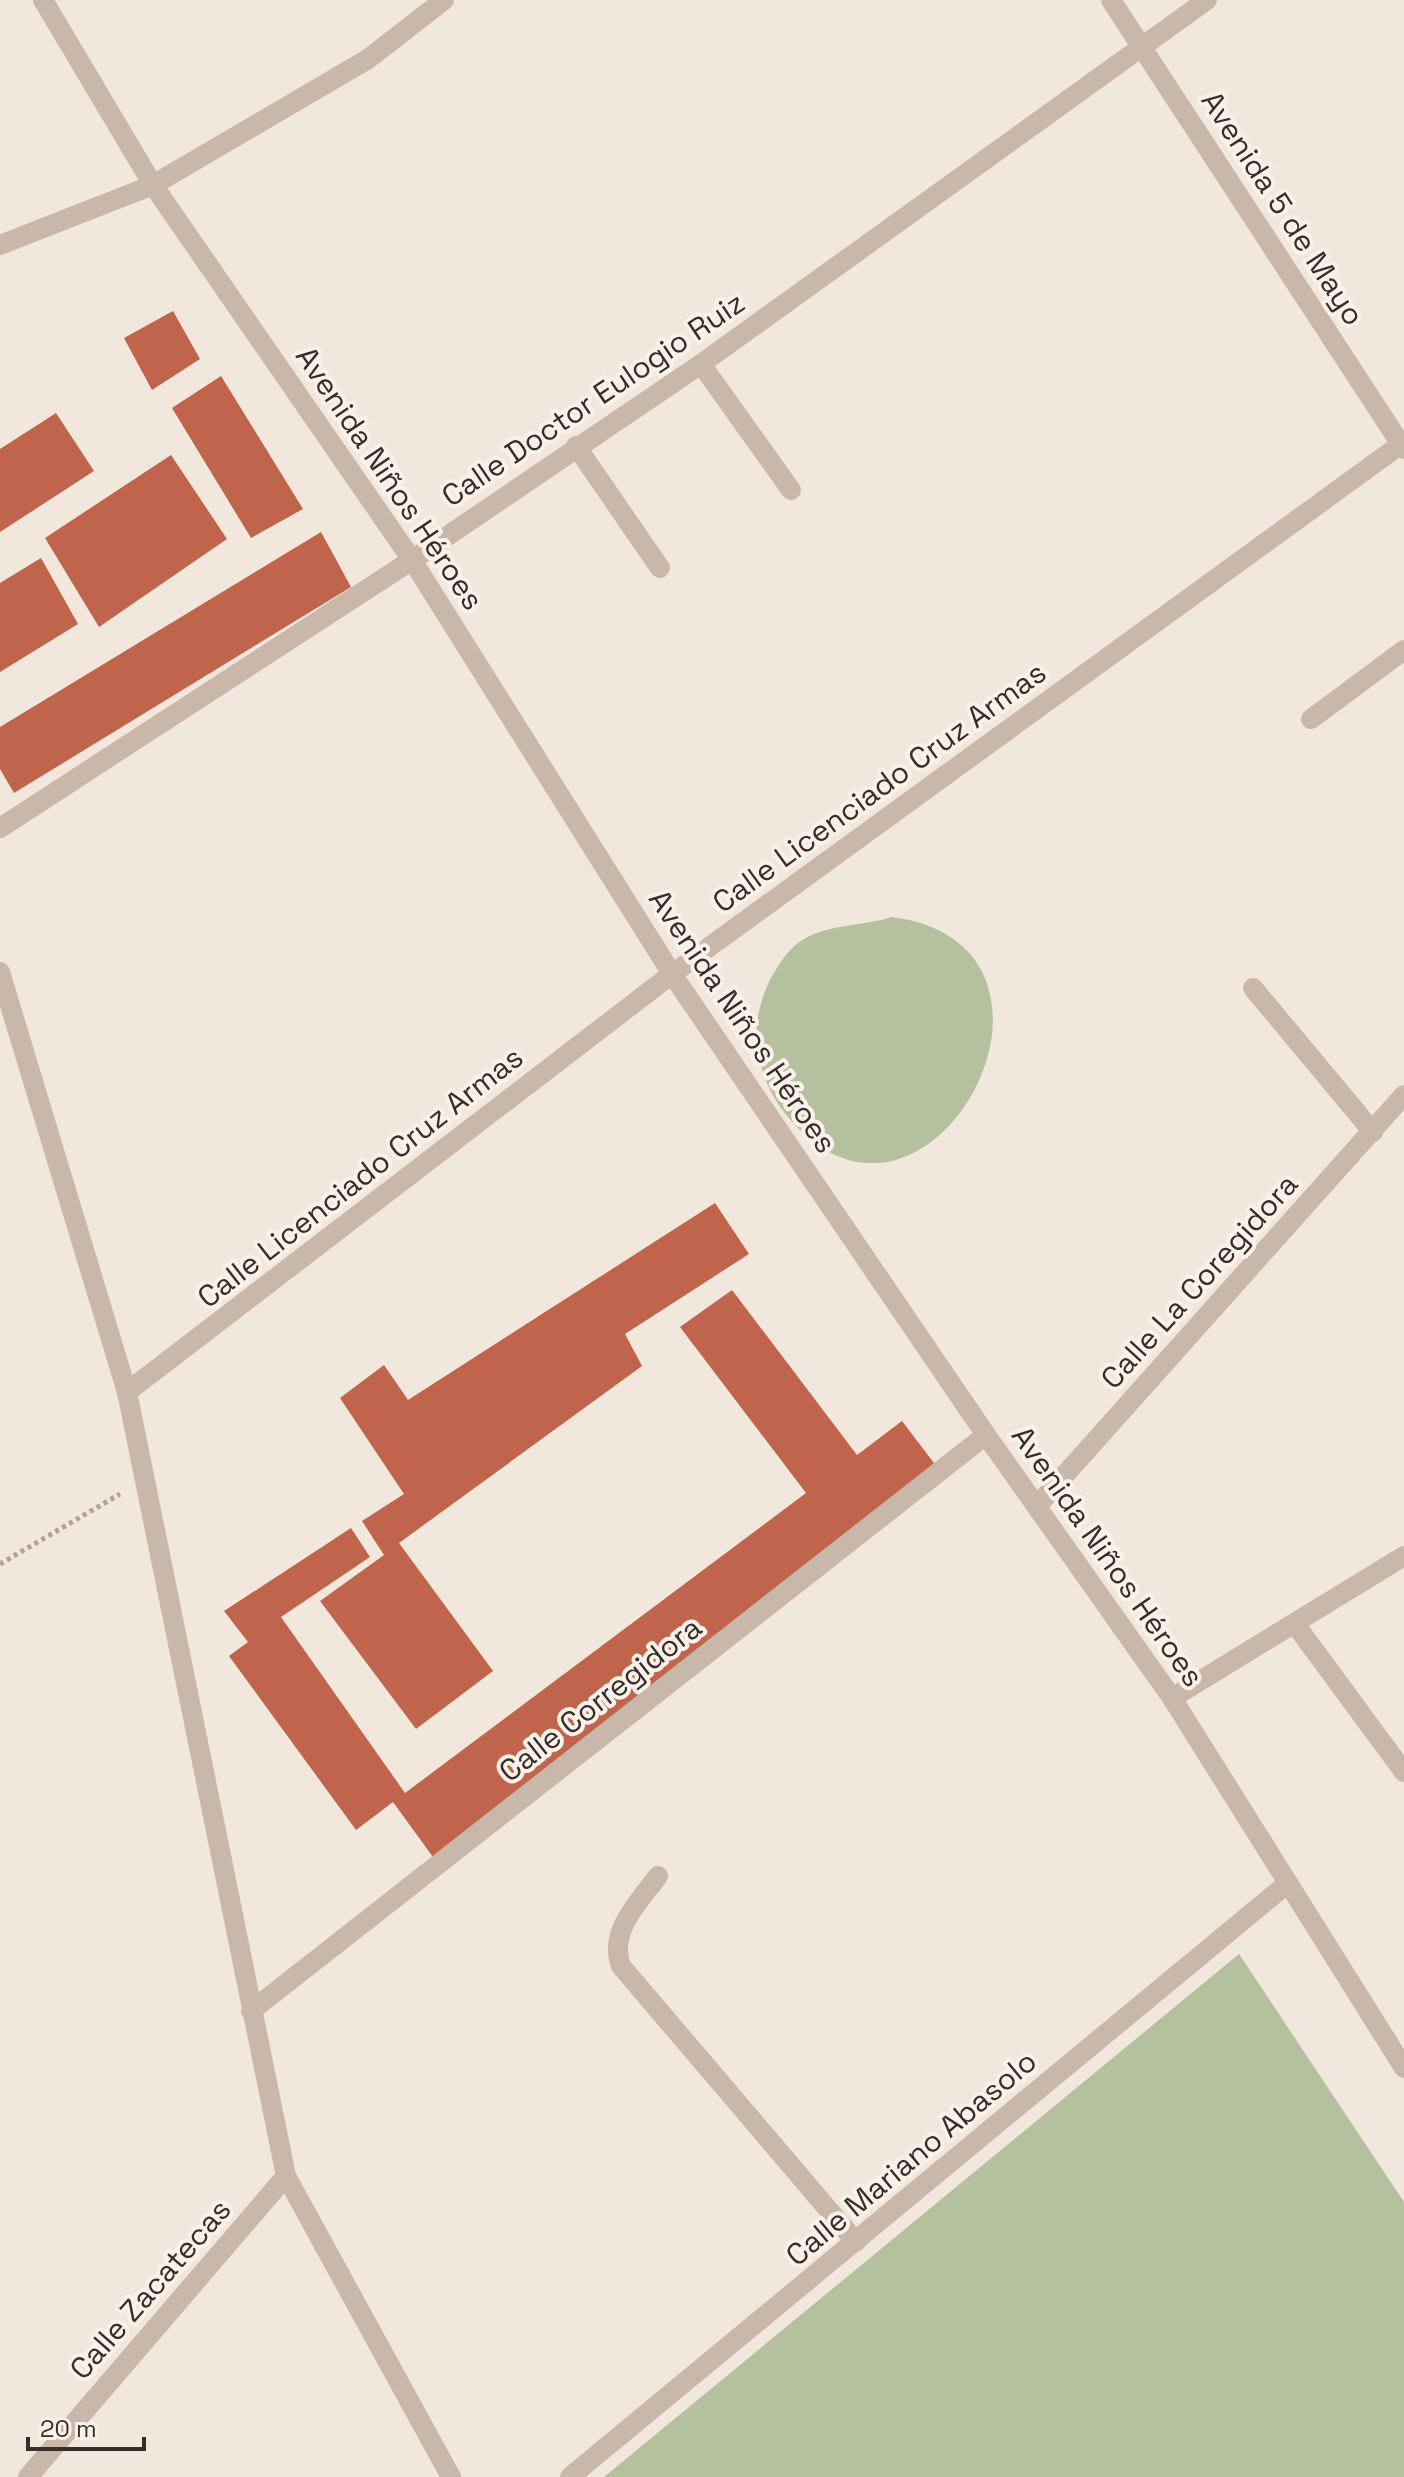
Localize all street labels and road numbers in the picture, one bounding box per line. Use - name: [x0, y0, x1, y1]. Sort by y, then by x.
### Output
- street label: Avenida 5 de Mayo: [1193, 83, 1373, 333]
- street label: Calle Doctor Eulogio Ruiz: [434, 283, 752, 515]
- street label: Avenida Niños Héroes: [287, 339, 493, 617]
- street label: Calle Licenciado Cruz Armas: [705, 653, 1053, 921]
- street label: Avenida Niños Héroes: [640, 882, 846, 1160]
- street label: Calle Licenciado Cruz Armas: [189, 1038, 531, 1316]
- street label: Calle La Coregidora: [1092, 1165, 1306, 1397]
- street label: Avenida Niños Héroes: [1003, 1418, 1213, 1694]
- street label: Calle Corregidora: [491, 1608, 709, 1790]
- street label: Calle Mariano Abasolo: [778, 2042, 1044, 2274]
- street label: Calle Zacatecas: [61, 2191, 239, 2387]

